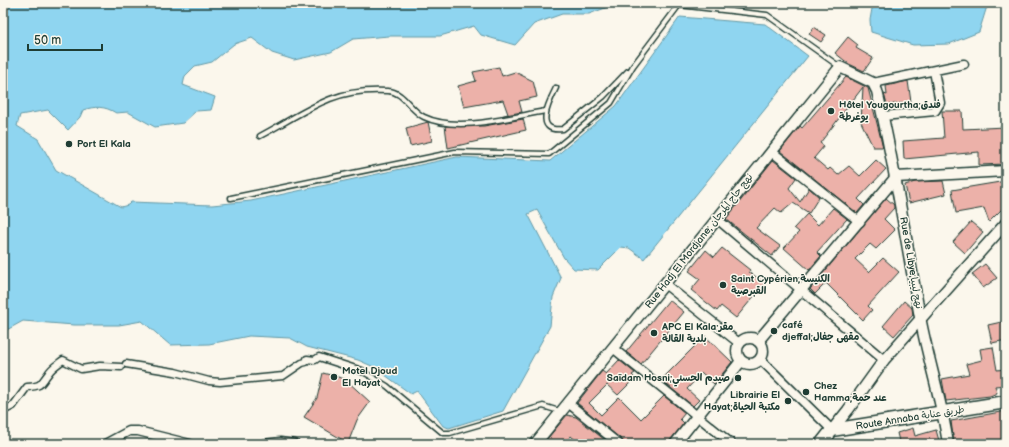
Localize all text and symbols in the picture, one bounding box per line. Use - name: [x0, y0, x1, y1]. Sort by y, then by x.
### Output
- scale bar: [28, 26, 102, 52]
- text: 50 m: [34, 33, 61, 48]
- place label: Hôtel Yougourtha;فندق يوغرطة: [839, 99, 941, 123]
- marker: Hôtel Yougourtha;فندق يوغرطة: [826, 106, 836, 116]
- place label: Port El Kala: [77, 138, 131, 150]
- marker: Port El Kala: [64, 139, 74, 149]
- street label: Rue Hadj El Mordjane; نهج حاج المرجان: [643, 171, 756, 311]
- street label: Rue de Libye;نهج ليبيا: [896, 216, 925, 310]
- place label: Saint Cypérien;الكنيسة القبرصية: [731, 273, 830, 297]
- marker: Saint Cypérien;الكنيسة القبرصية: [718, 280, 728, 290]
- place label: café djeffal;مقهى جفال: [782, 319, 859, 343]
- place label: APC El Kala;مقر بلدية القالة: [661, 321, 734, 345]
- marker: café djeffal;مقهى جفال: [769, 326, 779, 336]
- marker: APC El Kala;مقر بلدية القالة: [649, 328, 659, 338]
- place label: Motel Djoud El Hayat: [342, 365, 397, 389]
- marker: Motel Djoud El Hayat: [329, 372, 339, 382]
- place label: Saïdam Hosni;صيدم الحسني: [607, 372, 730, 387]
- marker: Saïdam Hosni;صيدم الحسني: [733, 373, 743, 383]
- place label: Chez Hamma;عند حمة: [814, 380, 887, 404]
- marker: Chez Hamma;عند حمة: [801, 387, 811, 397]
- place label: Librairie El Hayat;مكتبة الحياة: [704, 389, 780, 413]
- marker: Librairie El Hayat;مكتبة الحياة: [783, 396, 793, 406]
- street label: Route Annaba طريق عنابة: [855, 403, 965, 433]

